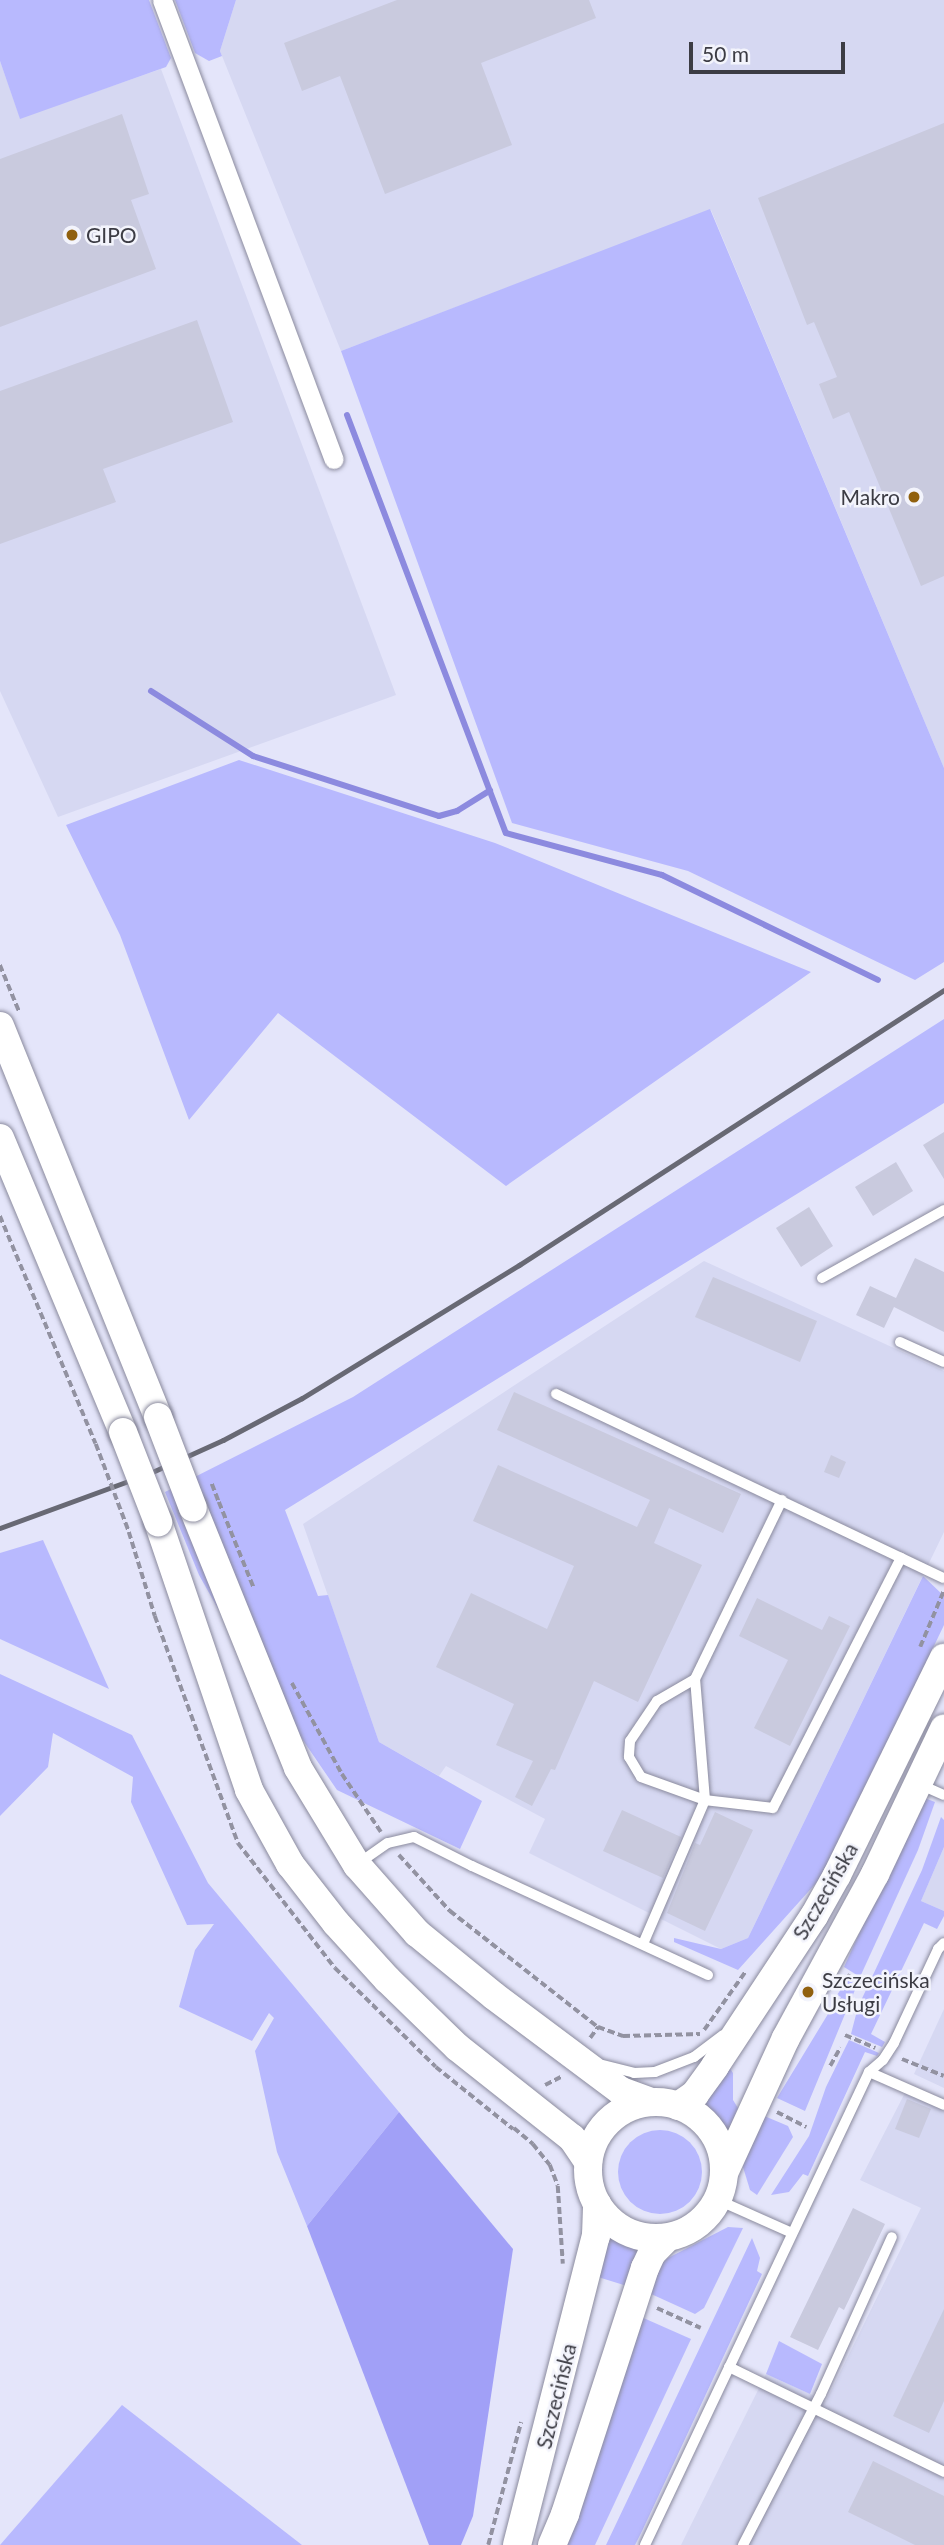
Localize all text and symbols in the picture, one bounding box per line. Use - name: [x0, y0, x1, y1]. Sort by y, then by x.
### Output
- scale bar: [692, 28, 848, 72]
- text: 50 m: [702, 41, 749, 66]
- place label: GIPO: [86, 222, 137, 248]
- marker: GIPO: [64, 227, 80, 243]
- place label: Makro: [841, 484, 900, 510]
- marker: Makro: [906, 489, 922, 505]
- street label: Szczecińska: [787, 1838, 863, 1944]
- place label: Szczecińska Usługi: [822, 1967, 930, 2017]
- marker: Szczecińska Usługi: [800, 1984, 816, 2000]
- street label: Szczecińska: [531, 2341, 581, 2451]

